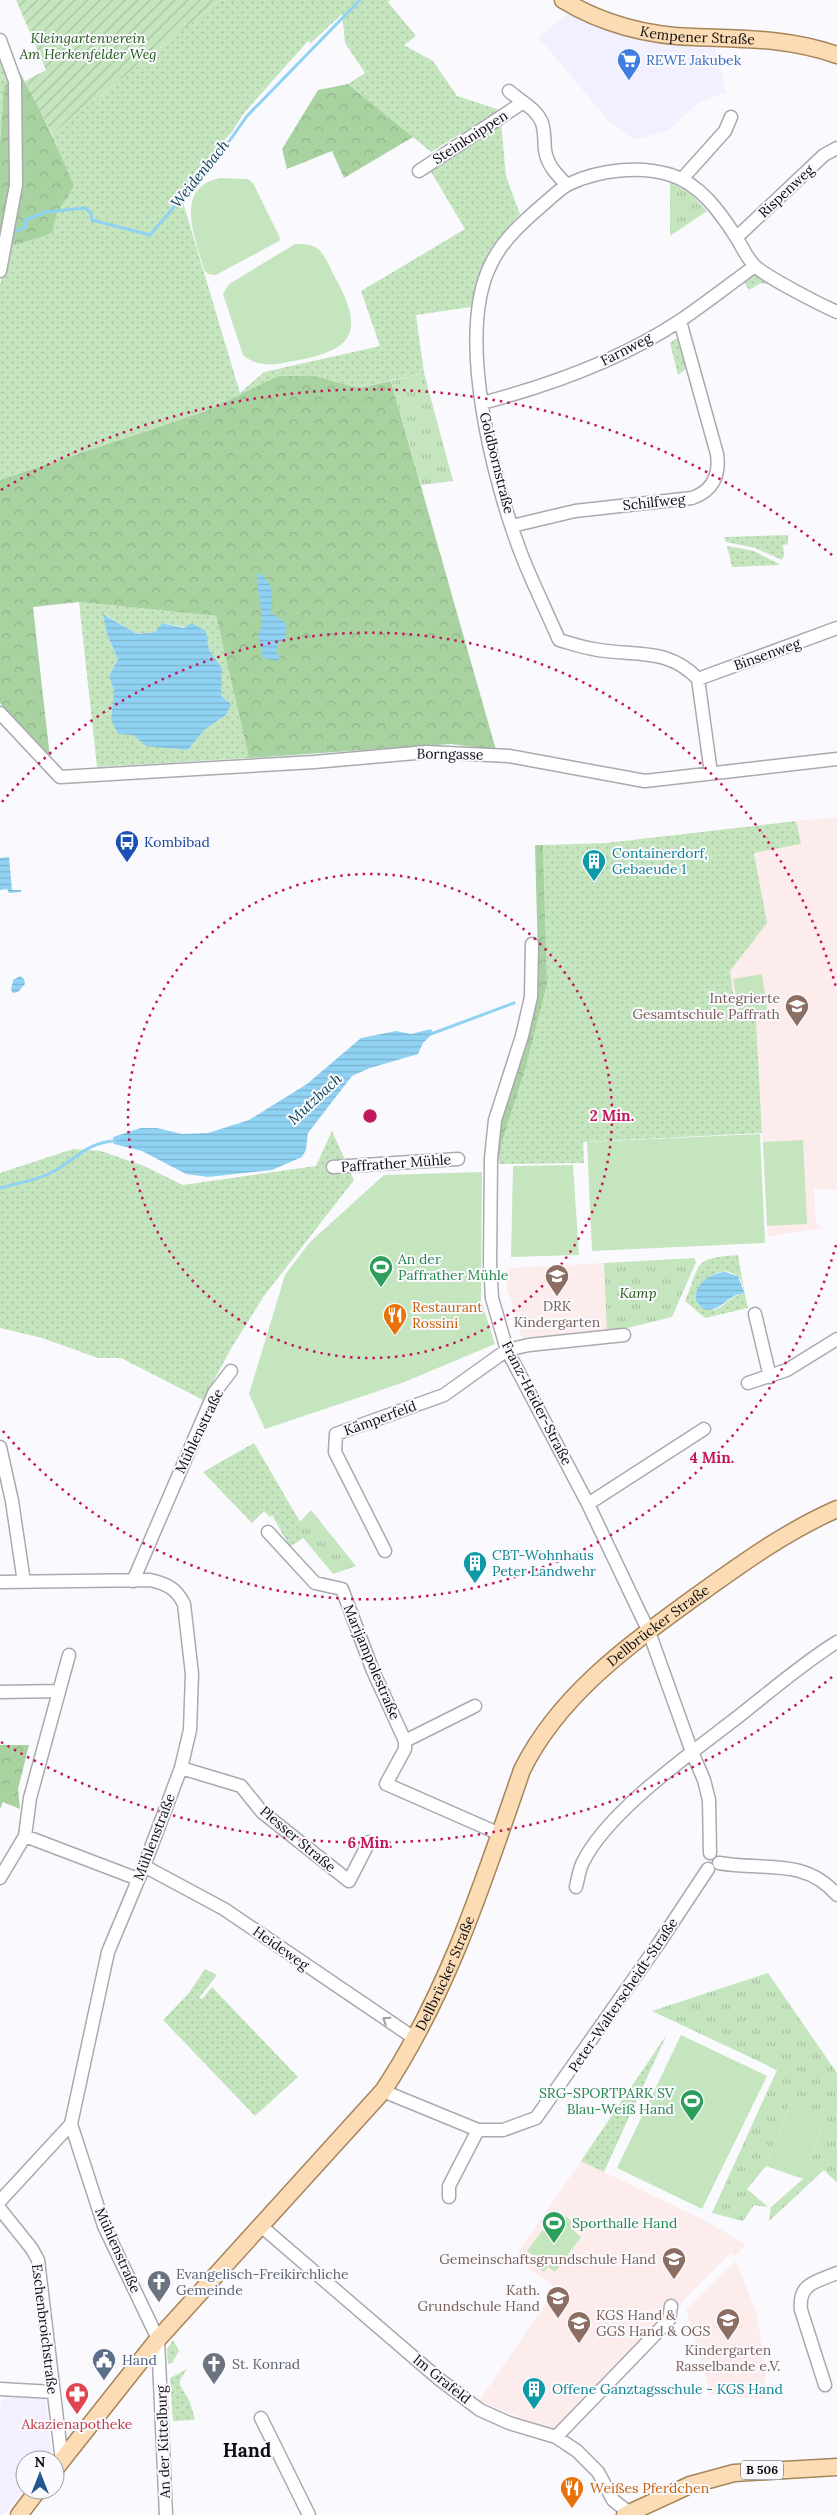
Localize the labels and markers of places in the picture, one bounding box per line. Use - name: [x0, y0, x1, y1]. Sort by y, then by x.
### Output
- supermarket icon: REWE Jakubek: [616, 47, 642, 81]
- place label: REWE Jakubek: [646, 51, 742, 69]
- bus stop icon: Kombibad: [114, 829, 140, 863]
- place label: Kombibad: [144, 833, 210, 851]
- place label: Containerdorf, Gebaeude 1: [612, 844, 708, 878]
- building icon: Containerdorf, Gebaeude 1: [581, 848, 607, 882]
- place label: Integrierte Gesamtschule Paffrath: [632, 989, 780, 1023]
- school or university icon: Integrierte Gesamtschule Paffrath: [784, 993, 810, 1027]
- centre of rings: [361, 1107, 379, 1125]
- place label: An der Paffrather Mühle: [397, 1250, 509, 1284]
- sports icon: An der Paffrather Mühle: [368, 1254, 394, 1288]
- school or university icon: DRK Kindergarten: [544, 1263, 570, 1297]
- place label: DRK Kindergarten: [514, 1297, 601, 1331]
- place label: Restaurant Rossini: [412, 1298, 483, 1332]
- restaurant icon: Restaurant Rossini: [382, 1302, 408, 1336]
- place label: CBT-Wohnhaus Peter Landwehr: [492, 1546, 596, 1580]
- building icon: CBT-Wohnhaus Peter Landwehr: [462, 1550, 488, 1584]
- place label: SRG-SPORTPARK SV Blau-Weiß Hand: [539, 2084, 675, 2118]
- sports icon: SRG-SPORTPARK SV Blau-Weiß Hand: [679, 2088, 705, 2122]
- sports icon: Sporthalle Hand: [541, 2210, 567, 2244]
- place label: Sporthalle Hand: [572, 2214, 677, 2232]
- school or university icon: Gemeinschaftsgrundschule Hand: [661, 2246, 687, 2280]
- place label: Gemeinschaftsgrundschule Hand: [439, 2250, 656, 2268]
- place label: Evangelisch-Freikirchliche Gemeinde: [176, 2265, 349, 2299]
- church icon: Evangelisch-Freikirchliche Gemeinde: [146, 2269, 172, 2303]
- place label: Kath. Grundschule Hand: [417, 2281, 540, 2315]
- school or university icon: Kath. Grundschule Hand: [545, 2285, 571, 2319]
- place label: KGS Hand & GGS Hand & OGS: [596, 2306, 711, 2340]
- school or university icon: Kindergarten Rasselbande e.V.: [715, 2307, 741, 2341]
- school or university icon: KGS Hand & GGS Hand & OGS: [566, 2310, 592, 2344]
- place label: Kindergarten Rasselbande e.V.: [675, 2341, 781, 2375]
- public building icon: Hand: [91, 2347, 117, 2381]
- place label: Hand: [122, 2351, 157, 2369]
- church icon: St. Konrad: [201, 2351, 227, 2385]
- place label: St. Konrad: [232, 2355, 300, 2373]
- building icon: Offene Ganztagsschule - KGS Hand: [521, 2376, 547, 2410]
- place label: Offene Ganztagsschule - KGS Hand: [552, 2380, 783, 2398]
- pharmacy icon: Akazienapotheke: [64, 2381, 90, 2415]
- place label: Akazienapotheke: [21, 2415, 133, 2433]
- restaurant icon: Weißes Pferdchen: [559, 2475, 585, 2509]
- place label: Weißes Pferdchen: [590, 2479, 710, 2497]

